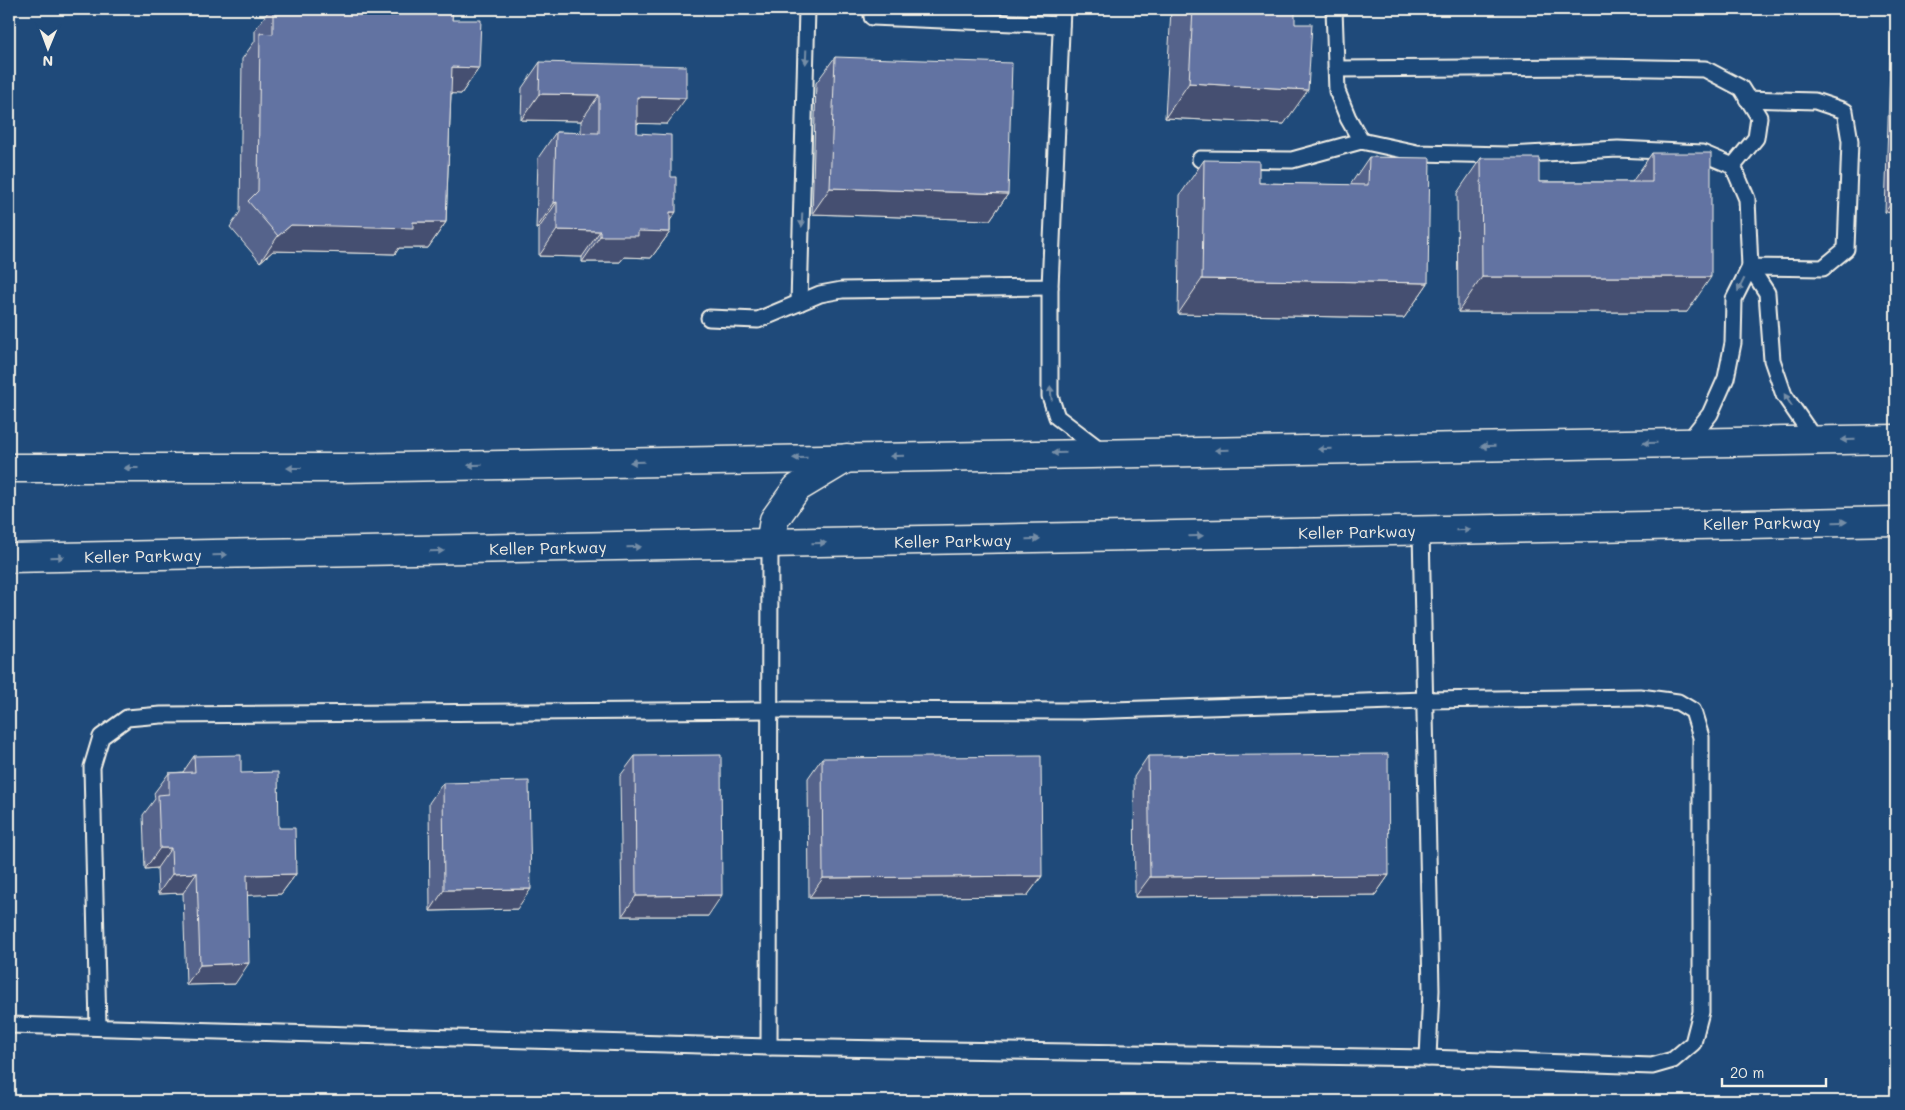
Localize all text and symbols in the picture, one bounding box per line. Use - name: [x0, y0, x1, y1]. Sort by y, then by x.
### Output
- north arrow: [22, 22, 72, 72]
- one-way arrow: [802, 50, 810, 66]
- text: N: [42, 52, 53, 71]
- one-way arrow: [797, 212, 805, 228]
- one-way arrow: [1737, 278, 1745, 293]
- one-way arrow: [1047, 384, 1055, 400]
- one-way arrow: [1783, 393, 1793, 406]
- one-way arrow: [1839, 436, 1855, 444]
- one-way arrow: [1642, 439, 1658, 447]
- one-way arrow: [1479, 442, 1495, 450]
- one-way arrow: [1317, 445, 1333, 453]
- one-way arrow: [1213, 447, 1229, 455]
- one-way arrow: [1051, 449, 1067, 457]
- one-way arrow: [888, 452, 904, 460]
- one-way arrow: [791, 455, 807, 463]
- one-way arrow: [629, 458, 645, 466]
- one-way arrow: [466, 461, 482, 469]
- one-way arrow: [123, 464, 139, 472]
- one-way arrow: [285, 464, 301, 472]
- street label: Keller Parkway: [1703, 511, 1821, 534]
- one-way arrow: [1832, 518, 1848, 526]
- street label: Keller Parkway: [1298, 520, 1416, 543]
- one-way arrow: [1456, 526, 1472, 534]
- street label: Keller Parkway: [894, 529, 1012, 552]
- one-way arrow: [1188, 532, 1204, 540]
- one-way arrow: [1026, 535, 1042, 543]
- street label: Keller Parkway: [489, 536, 607, 559]
- one-way arrow: [811, 539, 827, 547]
- one-way arrow: [626, 543, 642, 551]
- street label: Keller Parkway: [84, 544, 202, 567]
- one-way arrow: [429, 546, 445, 554]
- one-way arrow: [212, 550, 228, 558]
- one-way arrow: [50, 553, 66, 561]
- scale bar: [1722, 1055, 1826, 1087]
- text: 20 m: [1730, 1062, 1764, 1082]

